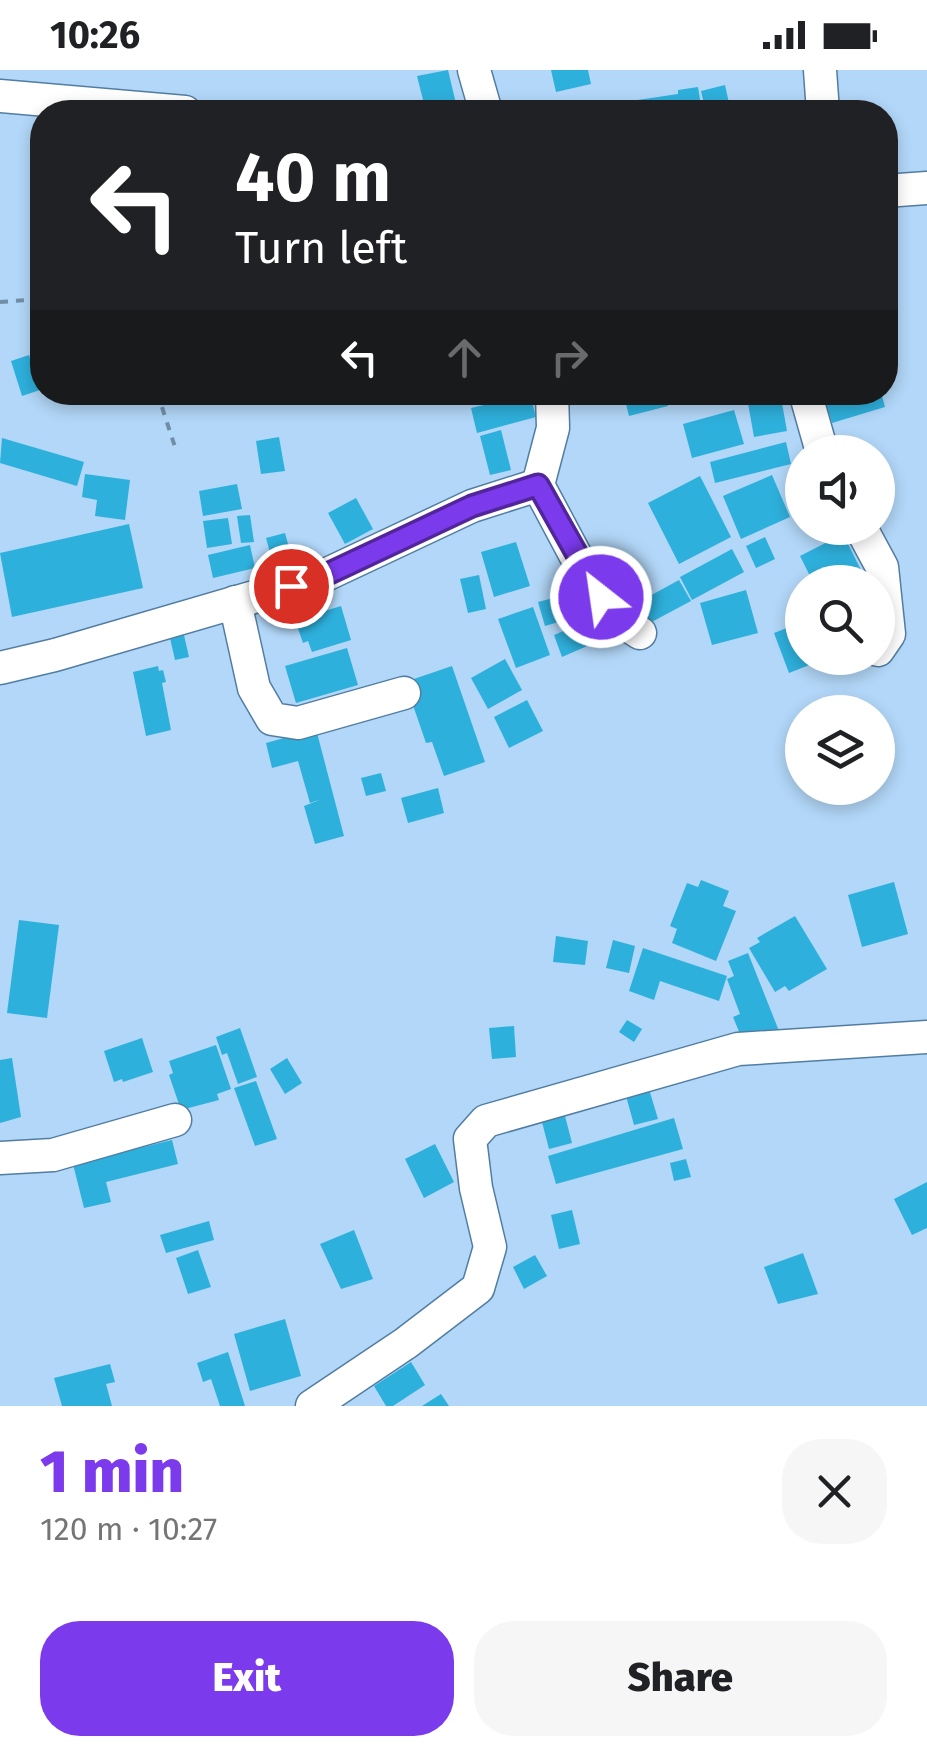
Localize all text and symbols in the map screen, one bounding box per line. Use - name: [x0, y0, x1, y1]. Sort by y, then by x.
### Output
- text: 10:26: [50, 12, 140, 58]
- text: 40 m: [235, 136, 391, 220]
- icon: left: [70, 140, 200, 270]
- text: Turn left: [235, 221, 407, 275]
- icon: left: [332, 330, 387, 385]
- icon: ahead: [437, 330, 492, 385]
- icon: right: [542, 330, 597, 385]
- map controls: [785, 435, 895, 805]
- button: sound: [785, 435, 895, 545]
- pin: [249, 544, 334, 629]
- position arrow: [549, 545, 653, 649]
- icon: arrive: [264, 559, 319, 614]
- button: search: [785, 565, 895, 675]
- button: layers: [785, 695, 895, 805]
- text: 1 min: [40, 1436, 184, 1508]
- button: close: [782, 1439, 887, 1544]
- text: 120 m · 10:27: [40, 1510, 217, 1548]
- button: Exit: [40, 1621, 454, 1736]
- button: Share: [474, 1621, 887, 1736]

